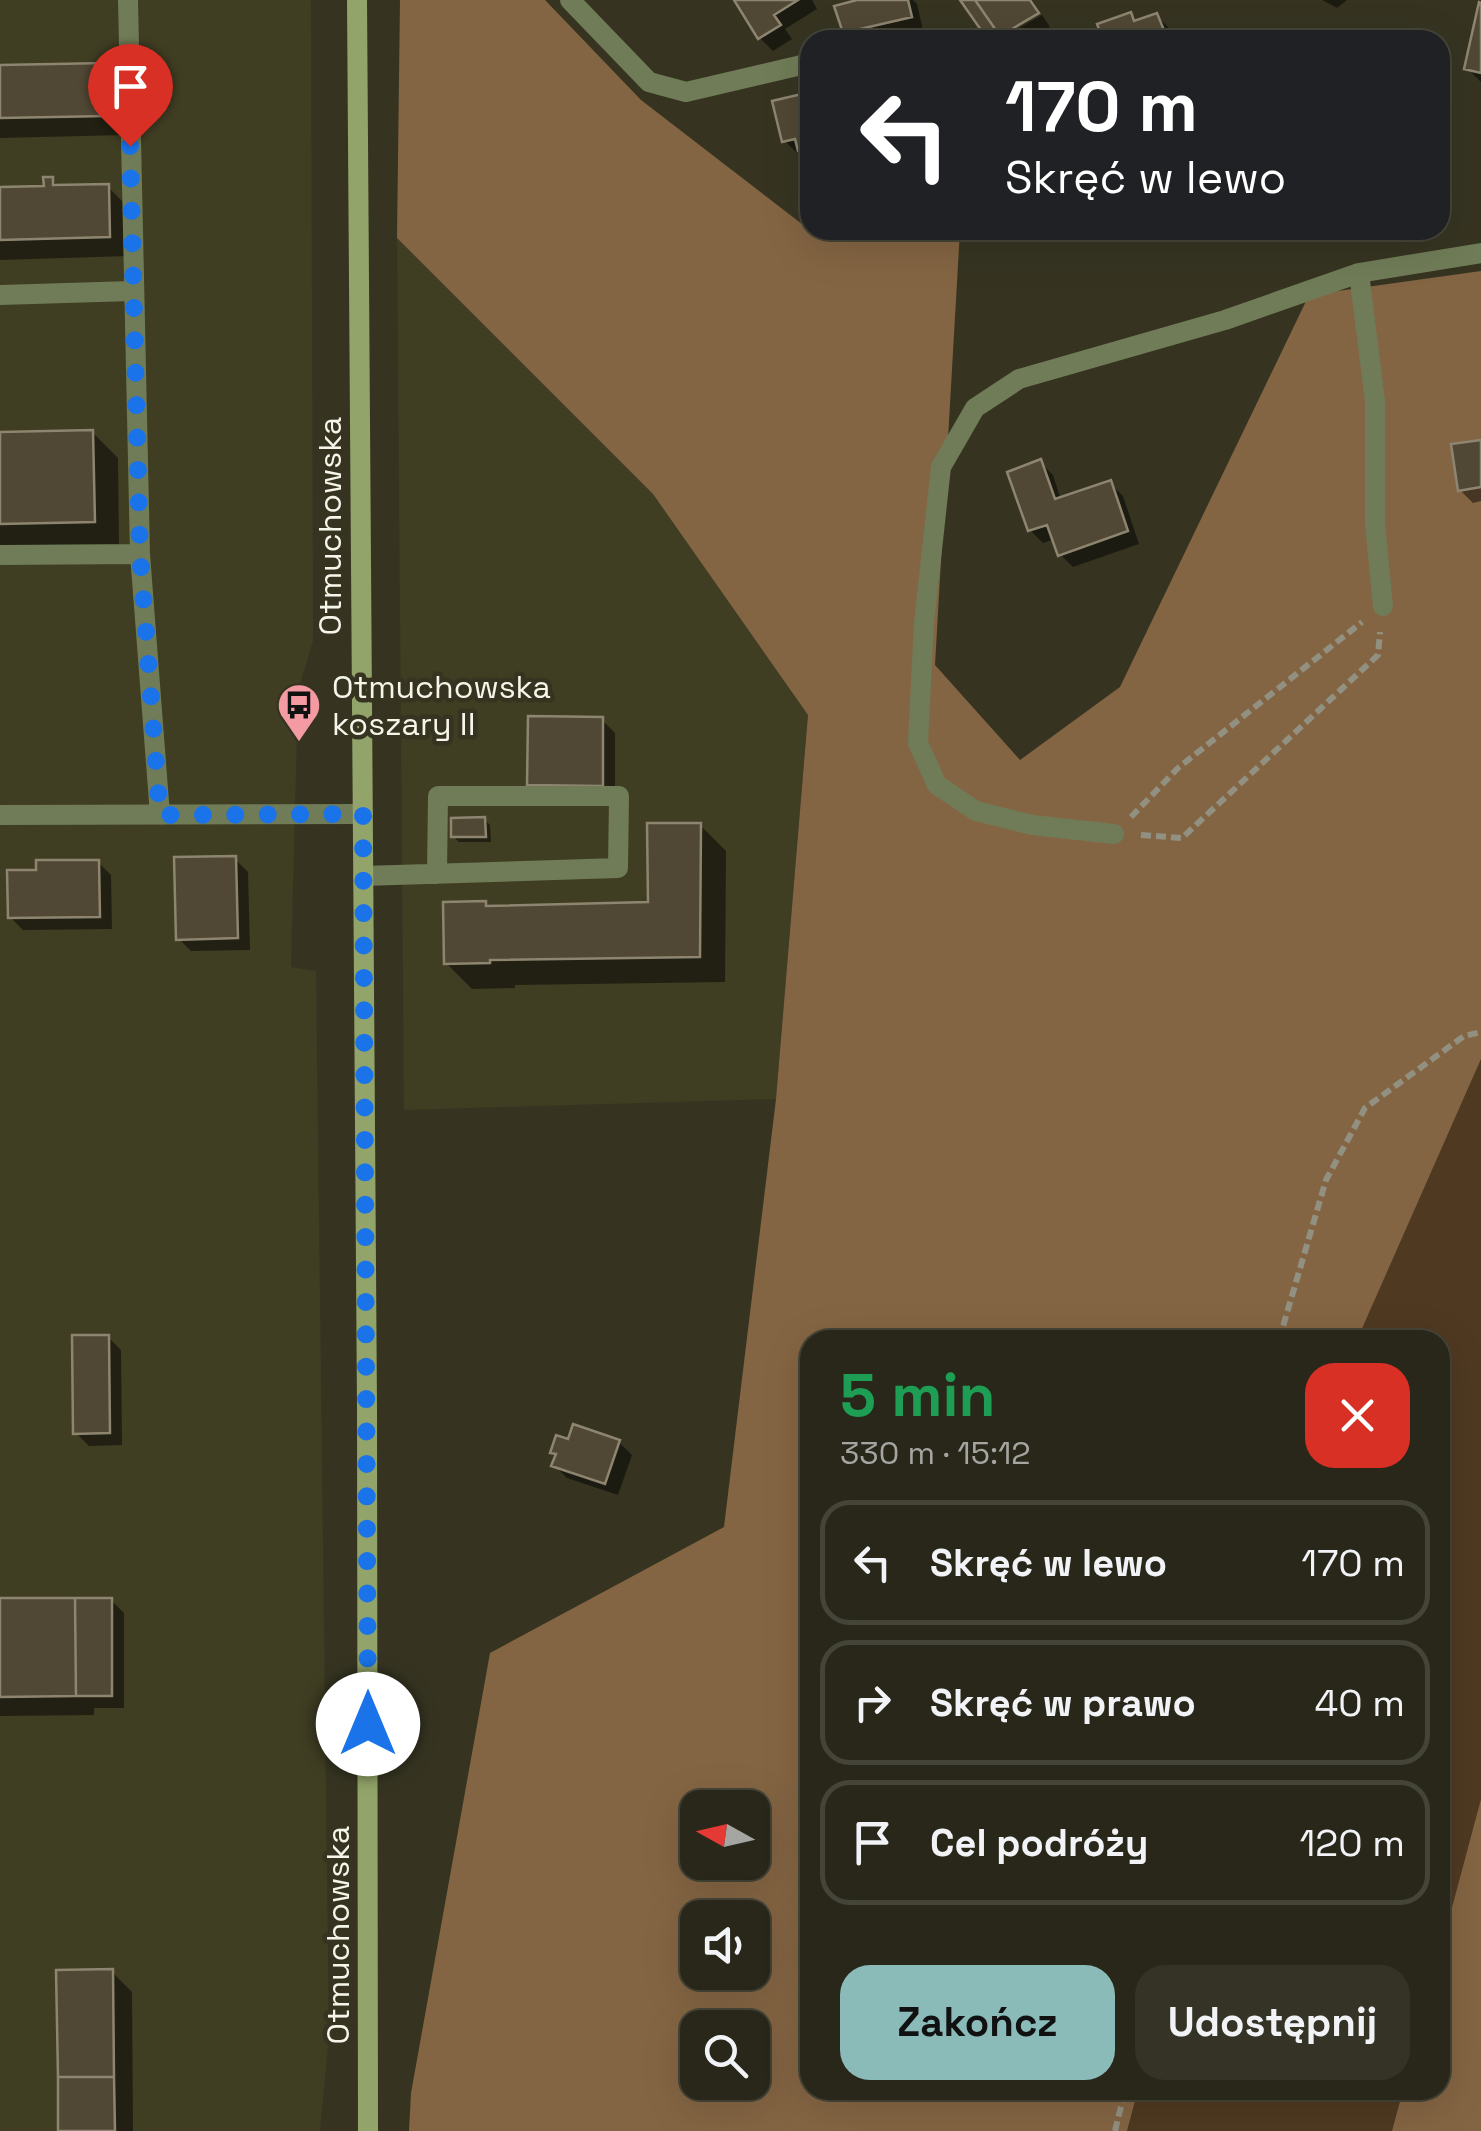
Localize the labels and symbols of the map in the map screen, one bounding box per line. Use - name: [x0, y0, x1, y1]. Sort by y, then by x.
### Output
- pin: [88, 44, 173, 147]
- street label: Otmuchowska: [310, 417, 350, 635]
- place label: Otmuchowska koszary II: [332, 667, 551, 744]
- bus stop icon: Otmuchowska koszary II: [276, 682, 322, 743]
- position arrow: [316, 1672, 420, 1776]
- north arrow: [680, 1790, 770, 1880]
- street label: Otmuchowska: [318, 1826, 358, 2044]

